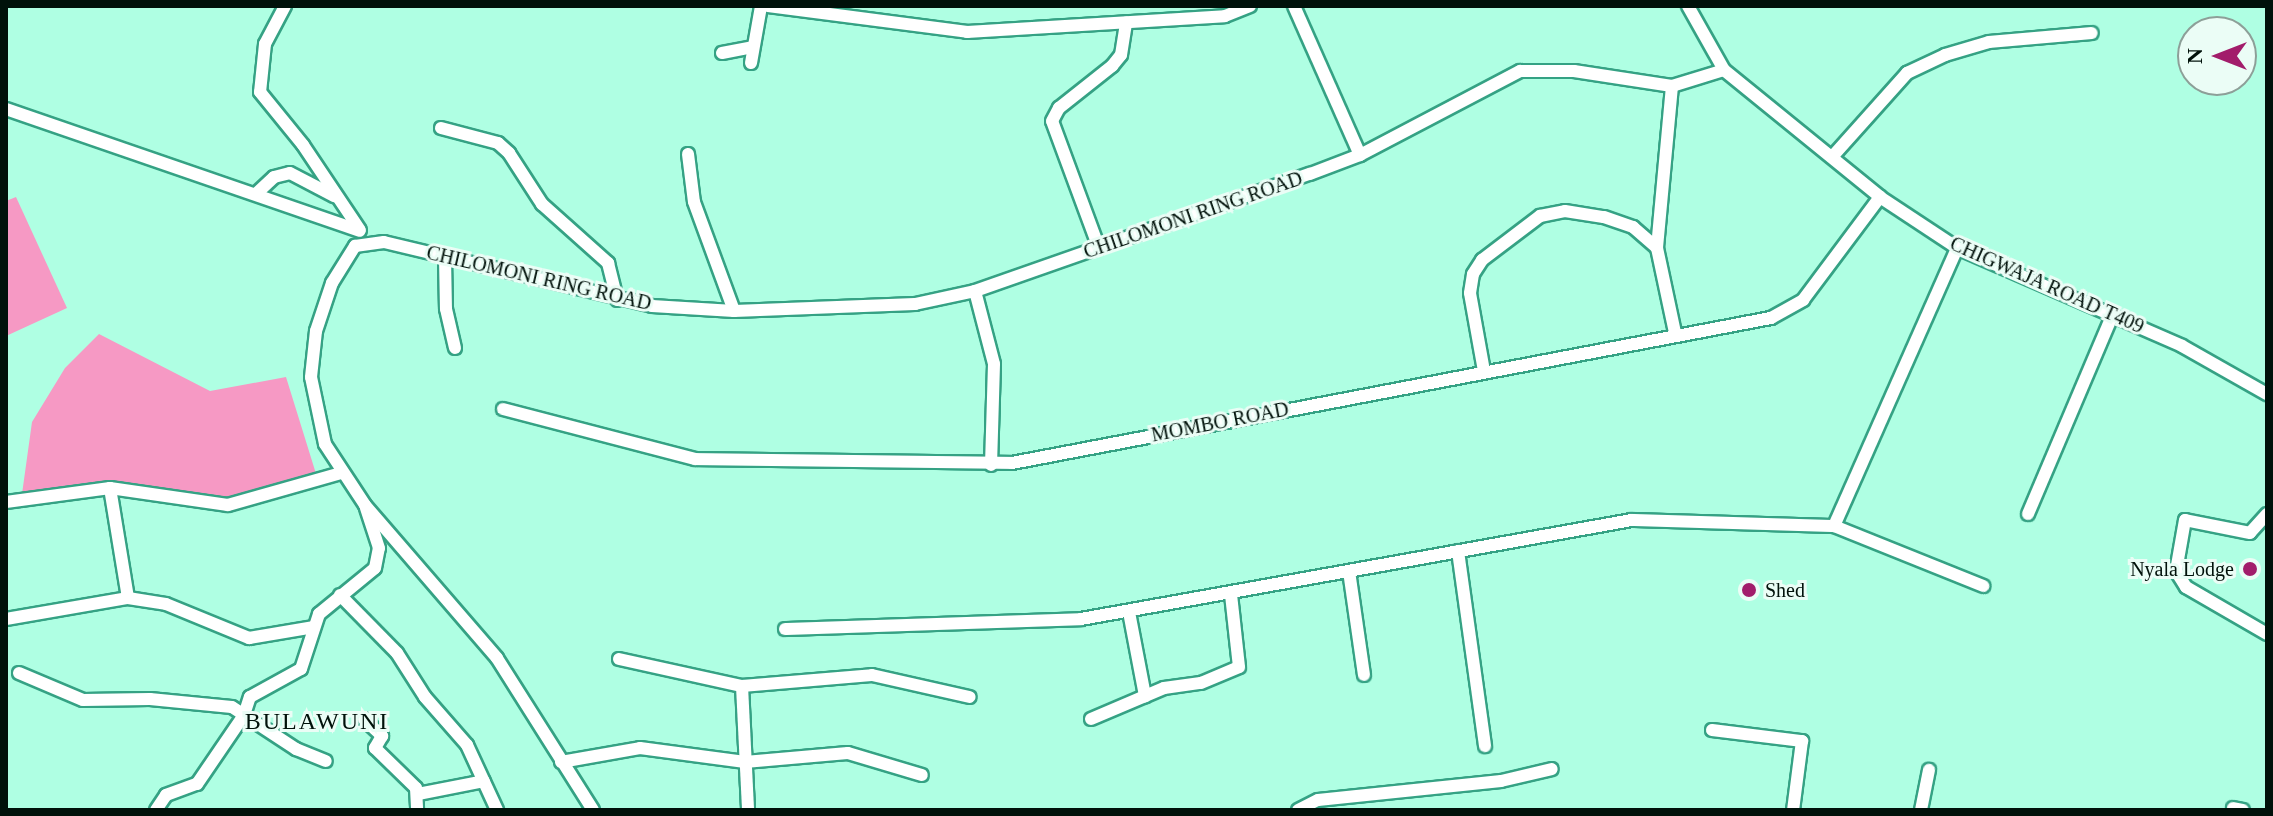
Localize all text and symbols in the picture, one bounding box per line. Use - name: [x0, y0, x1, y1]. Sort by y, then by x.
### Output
- north arrow: [2177, 16, 2257, 96]
- text: N: [2182, 48, 2207, 64]
- street label: CHILOMONI RING ROAD: [1080, 166, 1306, 264]
- street label: CHIGWAJA ROAD T409: [1946, 231, 2148, 339]
- street label: CHILOMONI RING ROAD: [424, 240, 654, 316]
- street label: MOMBO ROAD: [1149, 397, 1291, 447]
- place label: Nyala Lodge: [2130, 557, 2234, 581]
- marker: Nyala Lodge: [2241, 560, 2259, 578]
- place label: Shed: [1765, 578, 1805, 602]
- marker: Shed: [1740, 581, 1758, 599]
- district label: BULAWUNI: [245, 708, 389, 736]

